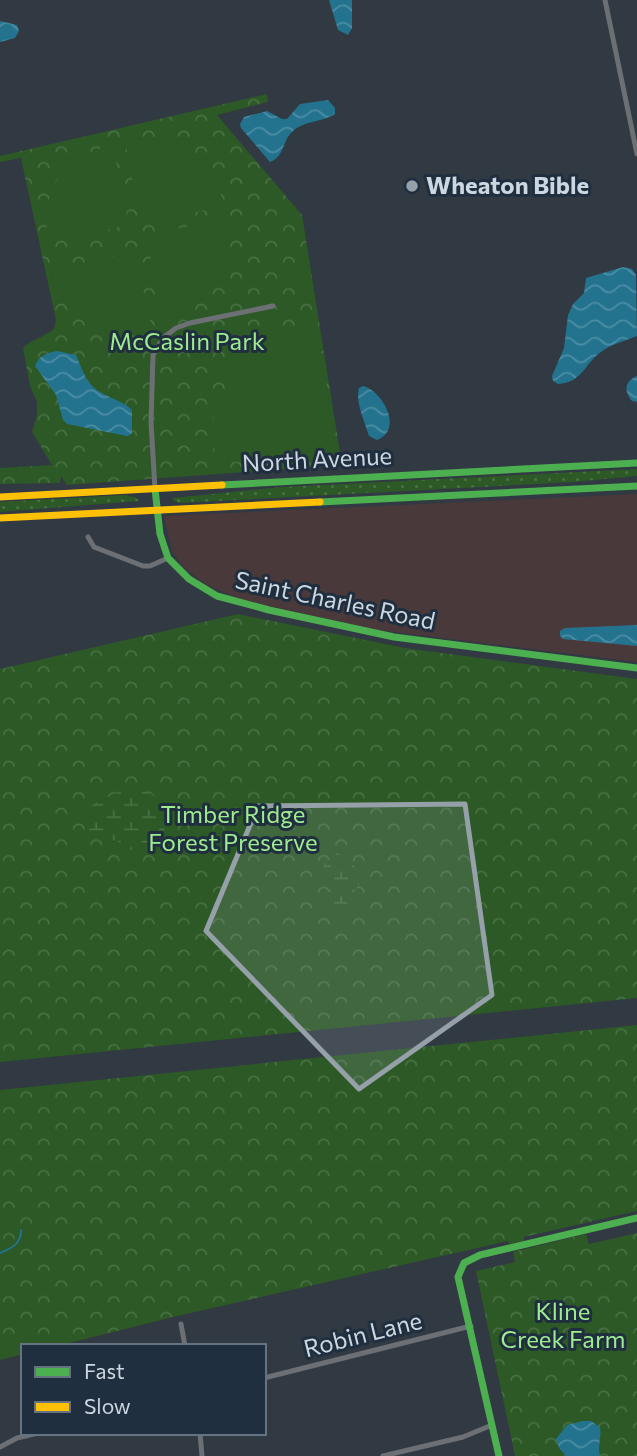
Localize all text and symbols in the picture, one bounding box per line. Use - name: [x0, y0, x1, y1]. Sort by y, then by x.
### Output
- place label: Wheaton Bible: [426, 170, 589, 199]
- marker: Wheaton Bible: [404, 178, 420, 194]
- park label: McCaslin Park: [109, 326, 265, 355]
- street label: North Avenue: [241, 440, 393, 477]
- street label: Saint Charles Road: [233, 564, 438, 635]
- park label: Timber Ridge Forest Preserve: [148, 799, 318, 856]
- park label: Kline Creek Farm: [501, 1296, 625, 1353]
- street label: Robin Lane: [300, 1305, 425, 1362]
- legend: [21, 1344, 266, 1435]
- text: Fast: [84, 1358, 125, 1383]
- text: Slow: [84, 1393, 131, 1418]

